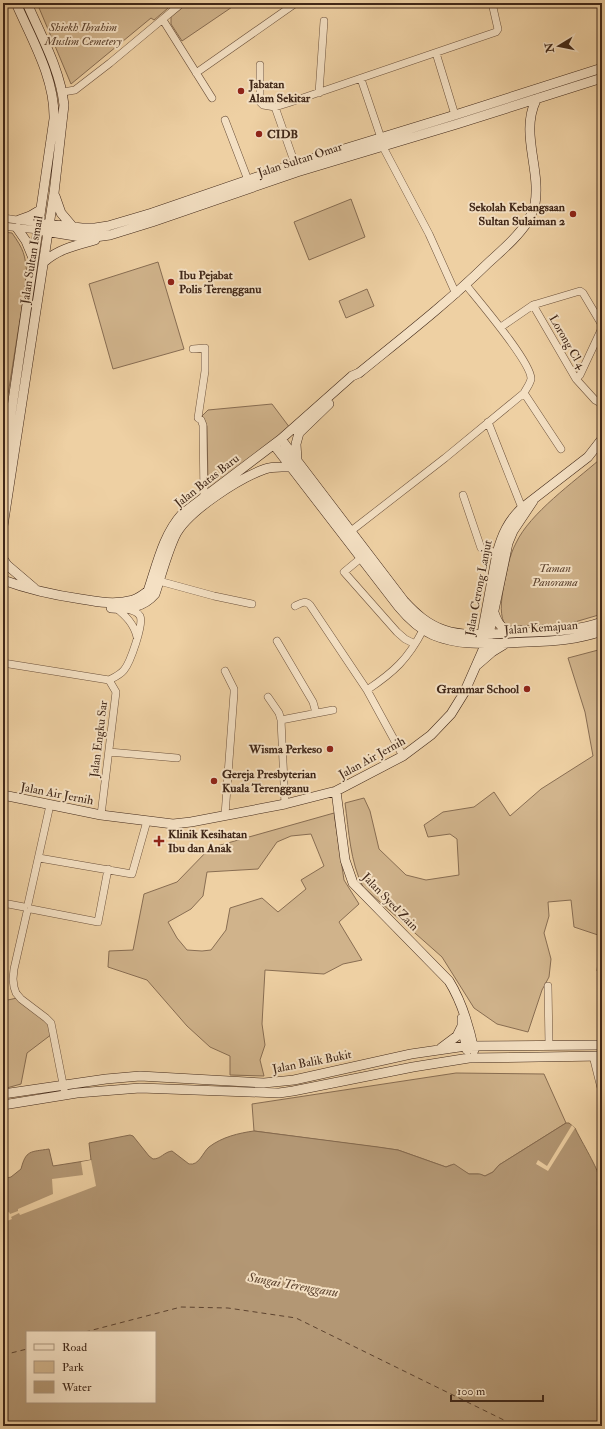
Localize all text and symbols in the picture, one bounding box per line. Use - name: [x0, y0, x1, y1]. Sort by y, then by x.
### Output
- park label: Shiekh Ibrahim Muslim Cemetery: [43, 20, 122, 49]
- north arrow: [539, 26, 579, 66]
- text: N: [542, 41, 557, 55]
- place label: Jabatan Alam Sekitar: [248, 77, 311, 106]
- marker: Jabatan Alam Sekitar: [236, 86, 246, 96]
- place label: CIDB: [267, 127, 298, 142]
- marker: CIDB: [254, 129, 264, 139]
- street label: Jalan Sultan Omar: [255, 139, 345, 181]
- place label: Sekolah Kebangsaan Sultan Sulaiman 2: [469, 200, 566, 229]
- marker: Sekolah Kebangsaan Sultan Sulaiman 2: [568, 209, 578, 219]
- street label: Jalan Sultan Ismail: [17, 215, 46, 306]
- place label: Ibu Pejabat Polis Terengganu: [179, 268, 262, 297]
- marker: Ibu Pejabat Polis Terengganu: [166, 277, 176, 287]
- street label: Lorong Cl 4: [545, 312, 589, 372]
- street label: Jalan Batas Baru: [171, 451, 242, 512]
- street label: Jalan Cerong Lanjut: [462, 539, 496, 638]
- park label: Taman Panorama: [531, 561, 578, 590]
- street label: Jalan Kemajuan: [503, 618, 578, 638]
- place label: Grammar School: [437, 682, 520, 697]
- marker: Grammar School: [522, 684, 532, 694]
- street label: Jalan Engku Sar: [87, 699, 111, 779]
- street label: Jalan Air Jernih: [335, 733, 409, 783]
- place label: Wisma Perkeso: [248, 742, 322, 757]
- marker: Wisma Perkeso: [325, 744, 335, 754]
- place label: Gereja Presbyterian Kuala Terengganu: [222, 767, 317, 796]
- marker: Gereja Presbyterian Kuala Terengganu: [209, 776, 219, 786]
- street label: Jalan Air Jernih: [18, 779, 95, 809]
- place label: Klinik Kesihatan Ibu dan Anak: [168, 827, 248, 856]
- marker: Klinik Kesihatan Ibu dan Anak: [153, 835, 165, 847]
- street label: Jalan Syed Zain: [358, 869, 421, 934]
- street label: Jalan Balik Bukit: [270, 1047, 353, 1077]
- water label: Sungai Terengganu: [246, 1269, 339, 1301]
- legend: [26, 1331, 156, 1403]
- text: Road: [62, 1340, 87, 1355]
- text: Park: [62, 1360, 84, 1375]
- scale bar: [451, 1377, 543, 1403]
- text: Water: [61, 1380, 92, 1395]
- text: 100 m: [457, 1384, 486, 1399]

